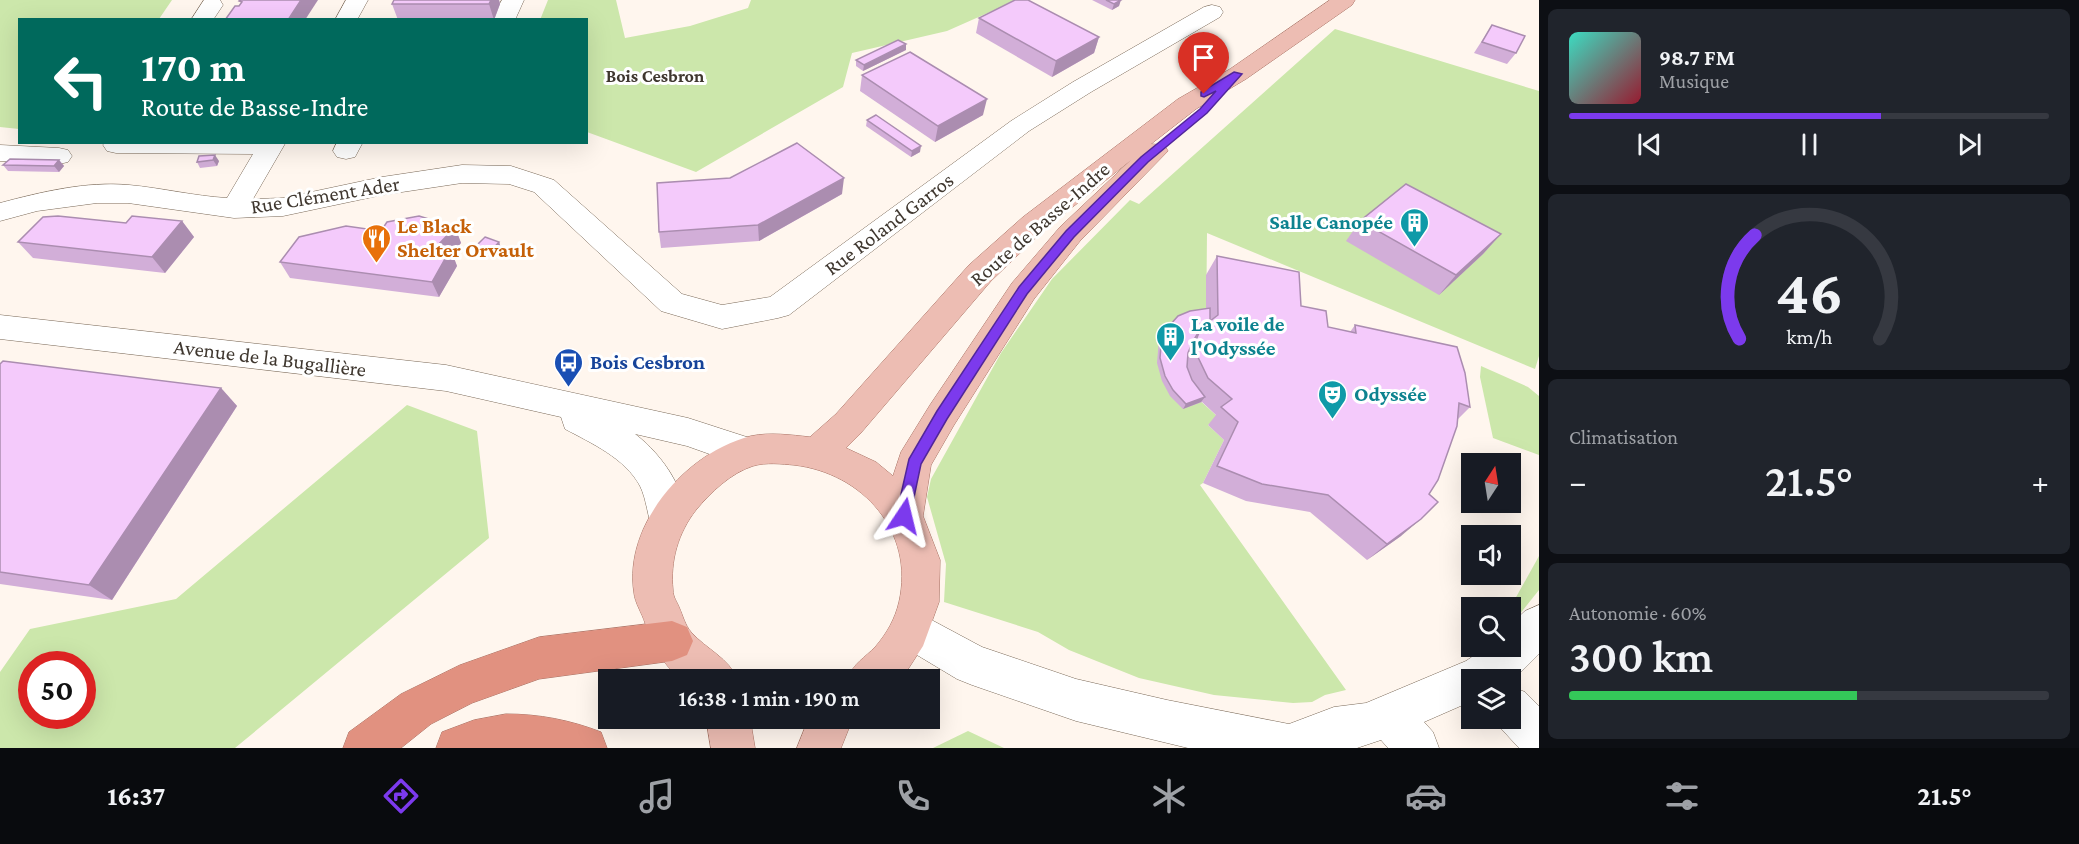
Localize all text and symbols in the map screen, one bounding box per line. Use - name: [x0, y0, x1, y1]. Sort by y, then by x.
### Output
- pin: [1178, 32, 1229, 94]
- icon: arrive: [1187, 41, 1220, 74]
- icon: left: [42, 42, 120, 120]
- text: 170 m: [141, 43, 246, 90]
- text: 98.7 FM: [1659, 45, 1735, 70]
- district label: Bois Cesbron: [606, 66, 705, 86]
- text: Musique: [1659, 70, 1729, 92]
- text: Route de Basse-Indre: [141, 92, 368, 122]
- icon: previous: [1633, 128, 1666, 161]
- icon: pause: [1793, 128, 1826, 161]
- icon: next: [1953, 128, 1986, 161]
- street label: Route de Basse-Indre: [965, 157, 1115, 291]
- street label: Rue Roland Garros: [820, 168, 958, 280]
- street label: Rue Clément Ader: [249, 171, 402, 219]
- building icon: Salle Canopée: [1398, 206, 1430, 248]
- place label: Salle Canopée: [1269, 210, 1393, 234]
- place label: Le Black Shelter Orvault: [397, 214, 534, 262]
- restaurant icon: Le Black Shelter Orvault: [360, 222, 392, 264]
- text: 46: [1775, 257, 1843, 326]
- place label: La voile de l'Odyssée: [1191, 312, 1285, 360]
- building icon: La voile de l'Odyssée: [1154, 320, 1186, 362]
- text: km/h: [1786, 325, 1833, 349]
- street label: Avenue de la Bugallière: [172, 334, 368, 382]
- bus stop icon: Bois Cesbron: [553, 346, 585, 388]
- place label: Bois Cesbron: [590, 350, 705, 374]
- theatre icon: Odyssée: [1317, 378, 1349, 420]
- place label: Odyssée: [1354, 382, 1427, 406]
- text: Climatisation: [1569, 426, 1678, 448]
- north arrow: [1461, 453, 1521, 513]
- map controls: [1461, 453, 1521, 729]
- text: 21.5°: [1765, 456, 1853, 506]
- text: −: [1569, 463, 1586, 500]
- text: +: [2032, 463, 2049, 500]
- position arrow: [872, 484, 936, 548]
- button: sound: [1461, 525, 1521, 585]
- button: search: [1461, 597, 1521, 657]
- text: Autonomie · 60%: [1569, 602, 1706, 624]
- text: 300 km: [1569, 632, 1713, 682]
- speed limit sign: 50: [18, 651, 96, 729]
- button: layers: [1461, 669, 1521, 729]
- text: 16:38 · 1 min · 190 m: [678, 686, 860, 711]
- icon: directions: [380, 775, 422, 817]
- icon: music: [636, 775, 678, 817]
- icon: phone: [892, 775, 934, 817]
- icon: climate: [1148, 775, 1190, 817]
- icon: car: [1405, 775, 1447, 817]
- icon: filters: [1661, 775, 1703, 817]
- text: 16:37: [107, 781, 165, 811]
- text: 21.5°: [1917, 781, 1972, 811]

